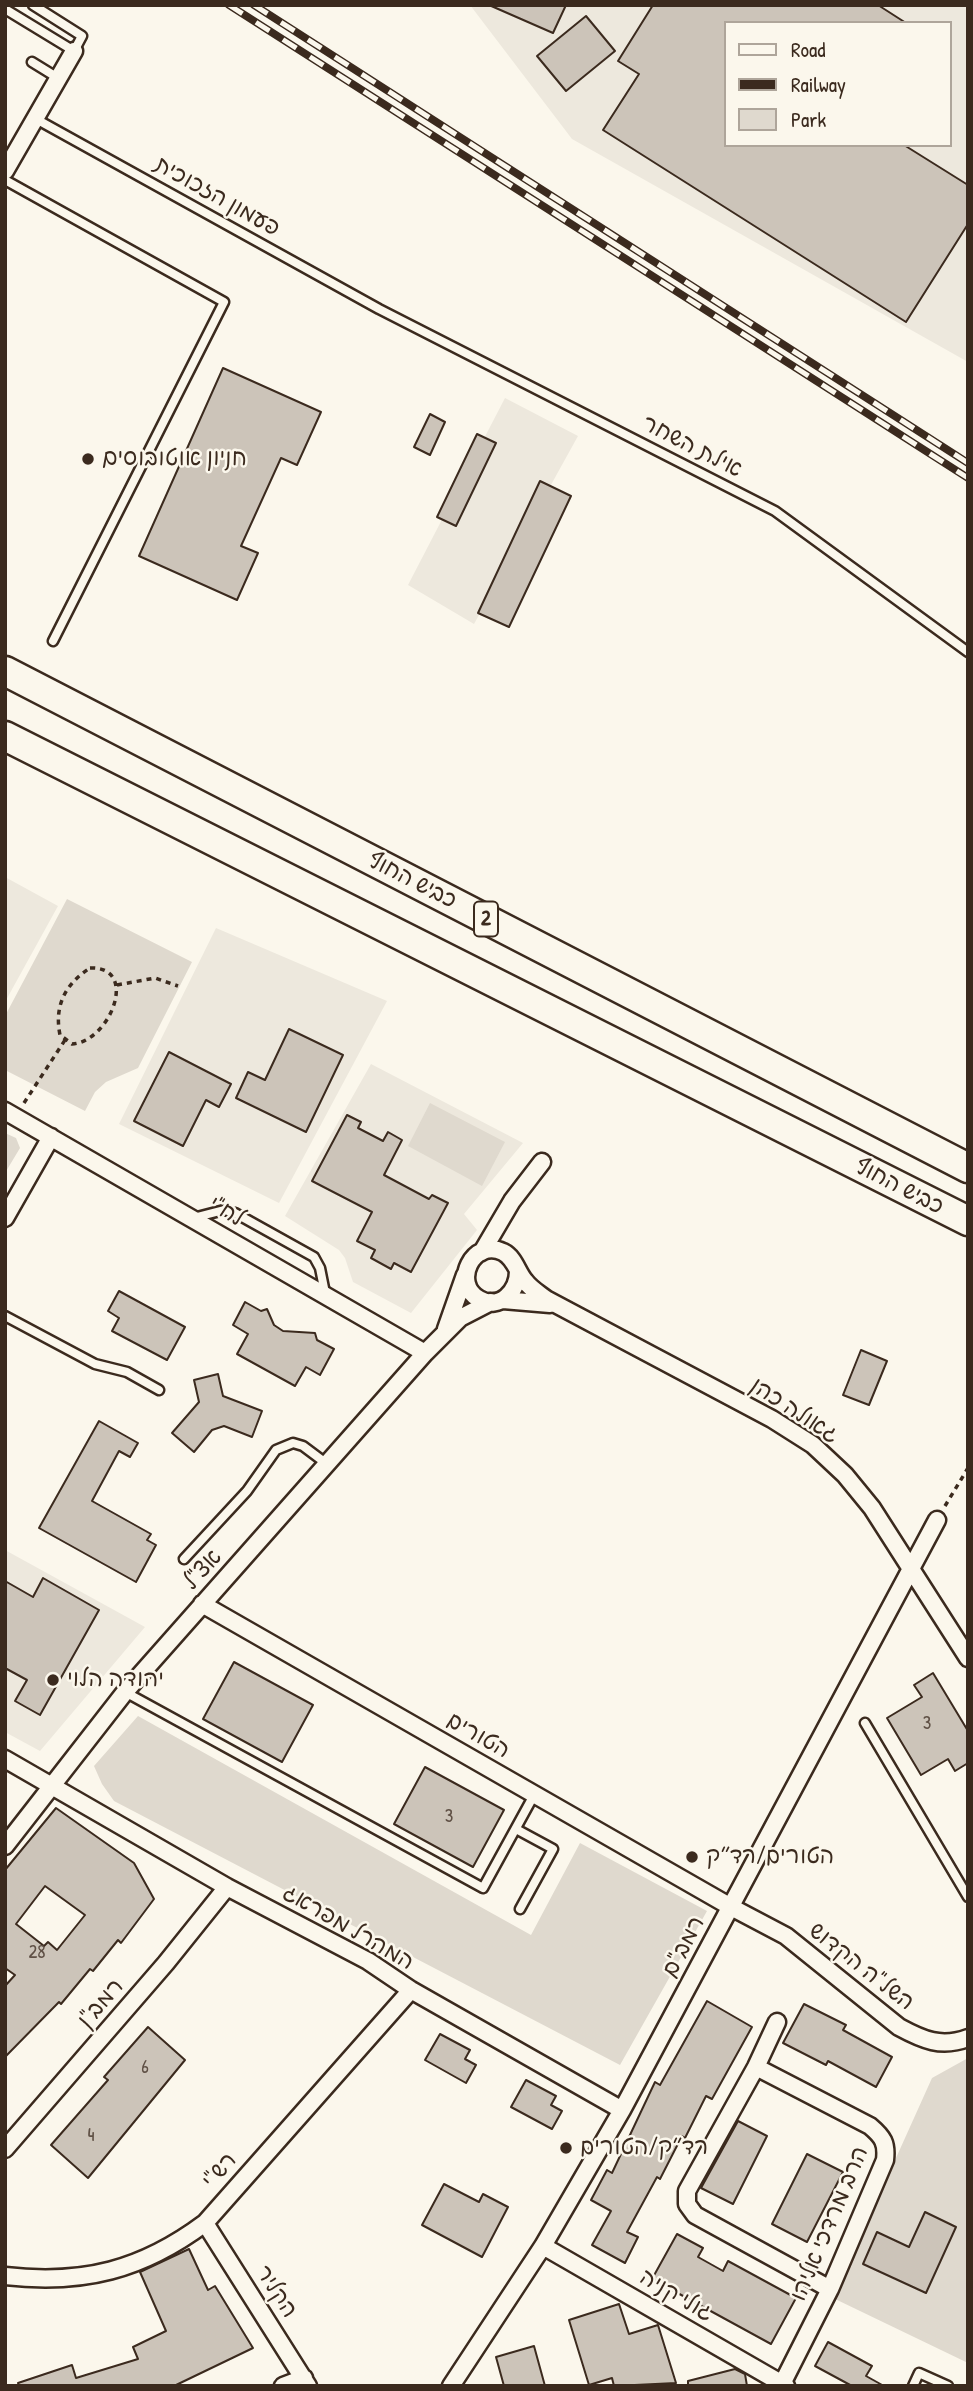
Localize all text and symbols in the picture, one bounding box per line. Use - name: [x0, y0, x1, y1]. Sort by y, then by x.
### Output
- legend: [724, 21, 952, 147]
- text: Road: [791, 35, 825, 64]
- text: Railway: [791, 70, 846, 99]
- text: Park: [791, 105, 826, 134]
- street label: פעמון הזכוכית: [149, 151, 285, 243]
- street label: אילת השחר: [637, 410, 747, 484]
- place label: חניון אוטובוסים: [102, 445, 247, 473]
- marker: חניון אוטובוסים: [80, 451, 96, 467]
- street label: כביש החוף: [363, 847, 461, 915]
- road number: 2: [474, 902, 498, 936]
- street label: כביש החוף: [850, 1153, 948, 1221]
- street label: לח"י: [203, 1191, 249, 1233]
- street label: גאולה כהן: [744, 1372, 844, 1450]
- street label: אצ"ל: [178, 1544, 228, 1596]
- place label: יהודה הלוי: [67, 1666, 164, 1694]
- marker: יהודה הלוי: [45, 1672, 61, 1688]
- street label: הטורים: [442, 1707, 514, 1765]
- house number: 3: [923, 1713, 931, 1735]
- house number: 3: [445, 1806, 453, 1828]
- place label: הטורים/רד״ק: [706, 1843, 834, 1871]
- marker: הטורים/רד״ק: [684, 1849, 700, 1865]
- street label: המהרל מפראג: [277, 1879, 419, 1977]
- street label: רמב"ם: [657, 1912, 711, 1982]
- street label: השל"ה הקדוש: [803, 1917, 919, 2017]
- house number: 28: [28, 1942, 46, 1964]
- street label: רמב"ן: [72, 1974, 130, 2034]
- house number: 6: [141, 2057, 149, 2079]
- house number: 4: [87, 2125, 95, 2147]
- place label: רד״ק/הטורים: [580, 2134, 708, 2162]
- marker: רד״ק/הטורים: [558, 2140, 574, 2156]
- street label: הרב מרדכי אליהו: [785, 2143, 875, 2305]
- street label: רש"י: [197, 2147, 243, 2195]
- street label: הקליר: [249, 2261, 303, 2323]
- street label: גולי קניה: [634, 2264, 718, 2328]

